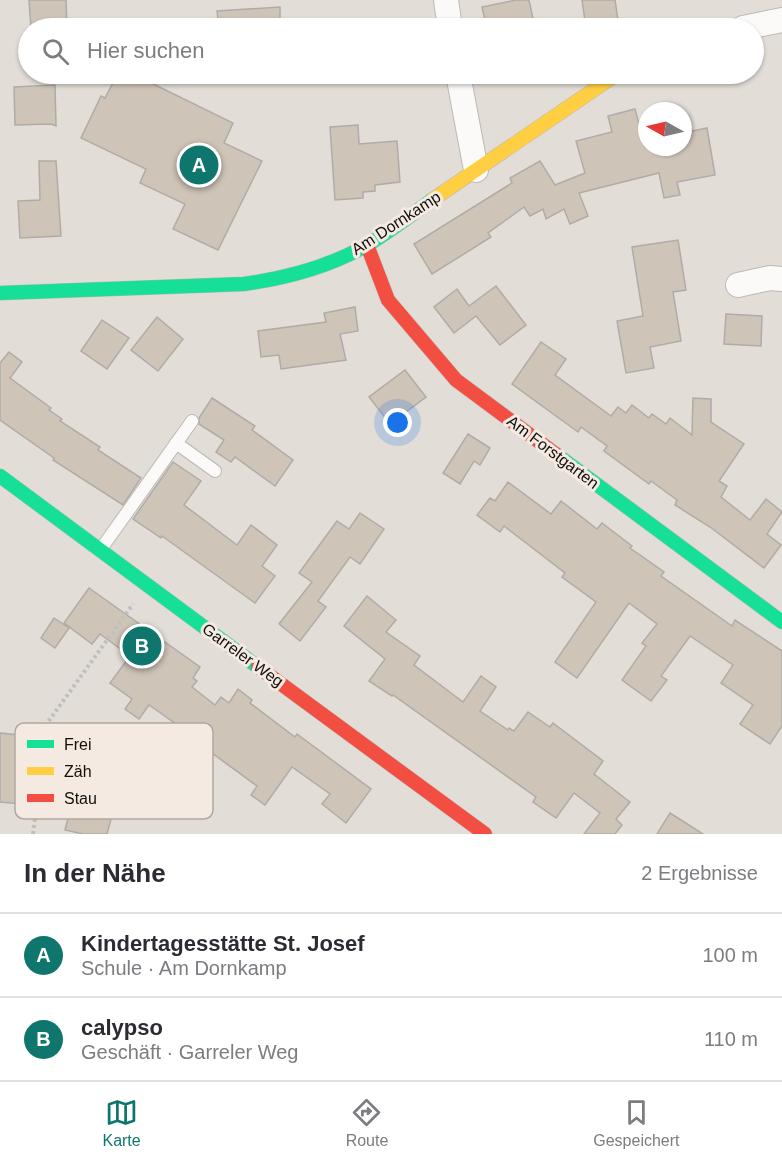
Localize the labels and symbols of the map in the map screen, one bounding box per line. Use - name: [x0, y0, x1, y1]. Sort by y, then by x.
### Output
- north arrow: [638, 102, 692, 156]
- pin: A: [180, 142, 218, 188]
- street label: Am Dornkamp: [348, 188, 444, 258]
- your location: [383, 408, 412, 437]
- street label: Am Forstgarten: [504, 412, 602, 492]
- street label: Garreler Weg: [199, 620, 287, 690]
- pin: B: [122, 624, 162, 668]
- legend: [15, 723, 213, 819]
- text: Frei: [64, 736, 92, 753]
- text: Zäh: [64, 763, 92, 780]
- text: Stau: [64, 790, 97, 807]

